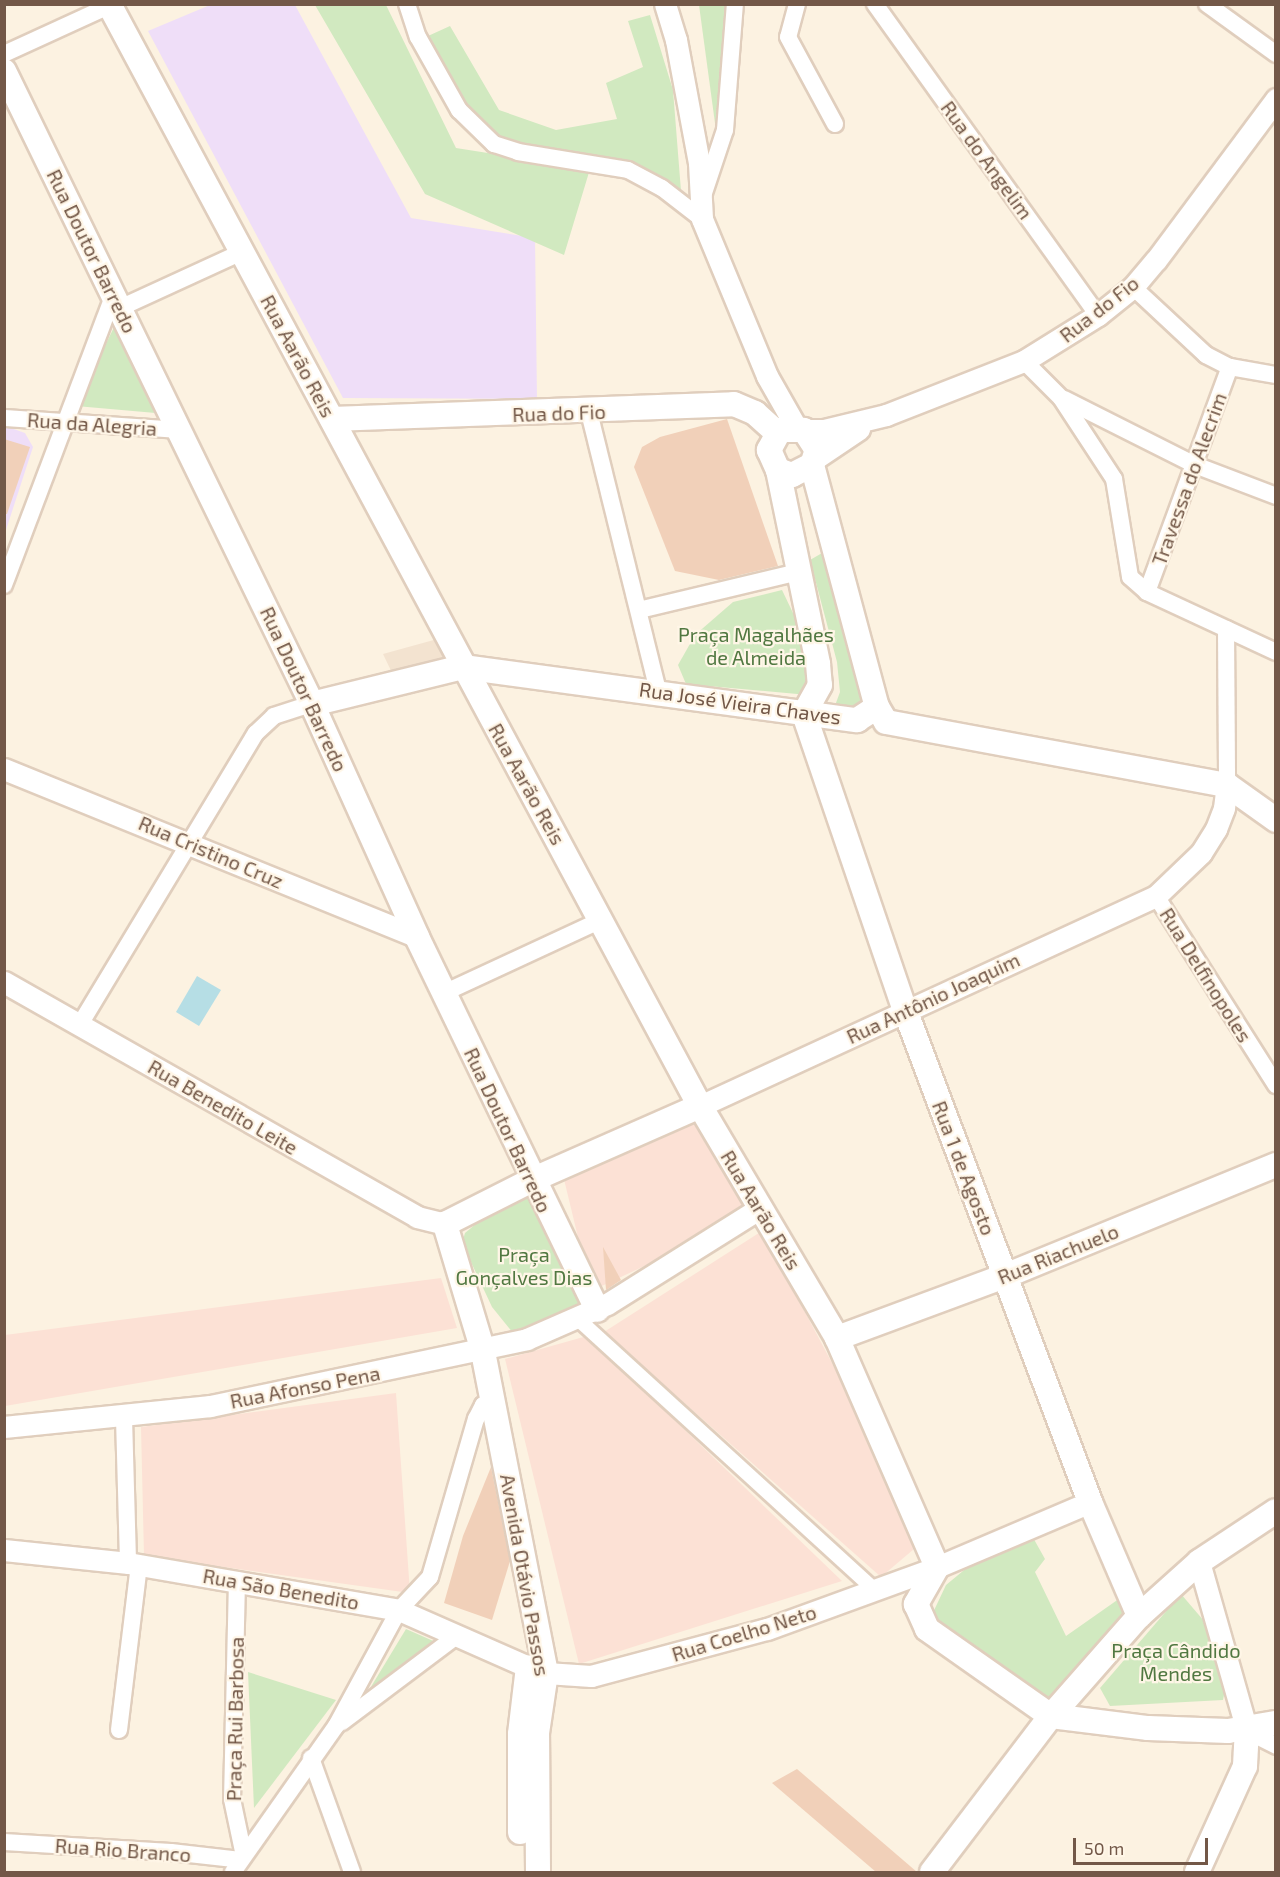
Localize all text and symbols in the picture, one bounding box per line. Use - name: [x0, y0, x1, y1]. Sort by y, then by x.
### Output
- street label: Rua do Angelim: [936, 96, 1038, 224]
- street label: Rua Doutor Barredo: [42, 165, 142, 337]
- street label: Rua do Fio: [1055, 271, 1143, 347]
- street label: Rua Aarão Reis: [256, 291, 340, 421]
- street label: Travessa do Alecrim: [1147, 389, 1231, 569]
- street label: Rua do Fio: [512, 399, 606, 427]
- street label: Rua da Alegria: [26, 407, 158, 441]
- street label: Rua Doutor Barredo: [255, 603, 353, 775]
- park label: Praça Magalhães de Almeida: [678, 622, 834, 669]
- street label: Rua José Vieira Chaves: [637, 677, 843, 729]
- street label: Rua Aarão Reis: [484, 719, 570, 849]
- street label: Rua Cristino Cruz: [135, 811, 287, 893]
- street label: Rua Delfinopoles: [1155, 903, 1257, 1047]
- street label: Rua Antônio Joaquim: [842, 947, 1024, 1049]
- street label: Rua Doutor Barredo: [459, 1044, 557, 1216]
- street label: Rua Benedito Leite: [144, 1054, 302, 1160]
- street label: Rua 1 de Agosto: [927, 1097, 1001, 1239]
- street label: Rua Aarão Reis: [716, 1146, 806, 1274]
- street label: Rua Riachuelo: [994, 1219, 1122, 1289]
- park label: Praça Gonçalves Dias: [455, 1243, 593, 1290]
- street label: Rua Afonso Pena: [228, 1361, 382, 1413]
- street label: Avenida Otávio Passos: [495, 1472, 555, 1678]
- street label: Rua São Benedito: [201, 1563, 361, 1615]
- street label: Rua Coelho Neto: [669, 1600, 819, 1666]
- street label: Praça Rui Barbosa: [222, 1637, 248, 1801]
- park label: Praça Cândido Mendes: [1111, 1638, 1241, 1685]
- scale bar: [1076, 1826, 1211, 1864]
- street label: Rua Rio Branco: [54, 1833, 192, 1867]
- text: 50 m: [1084, 1837, 1124, 1859]

